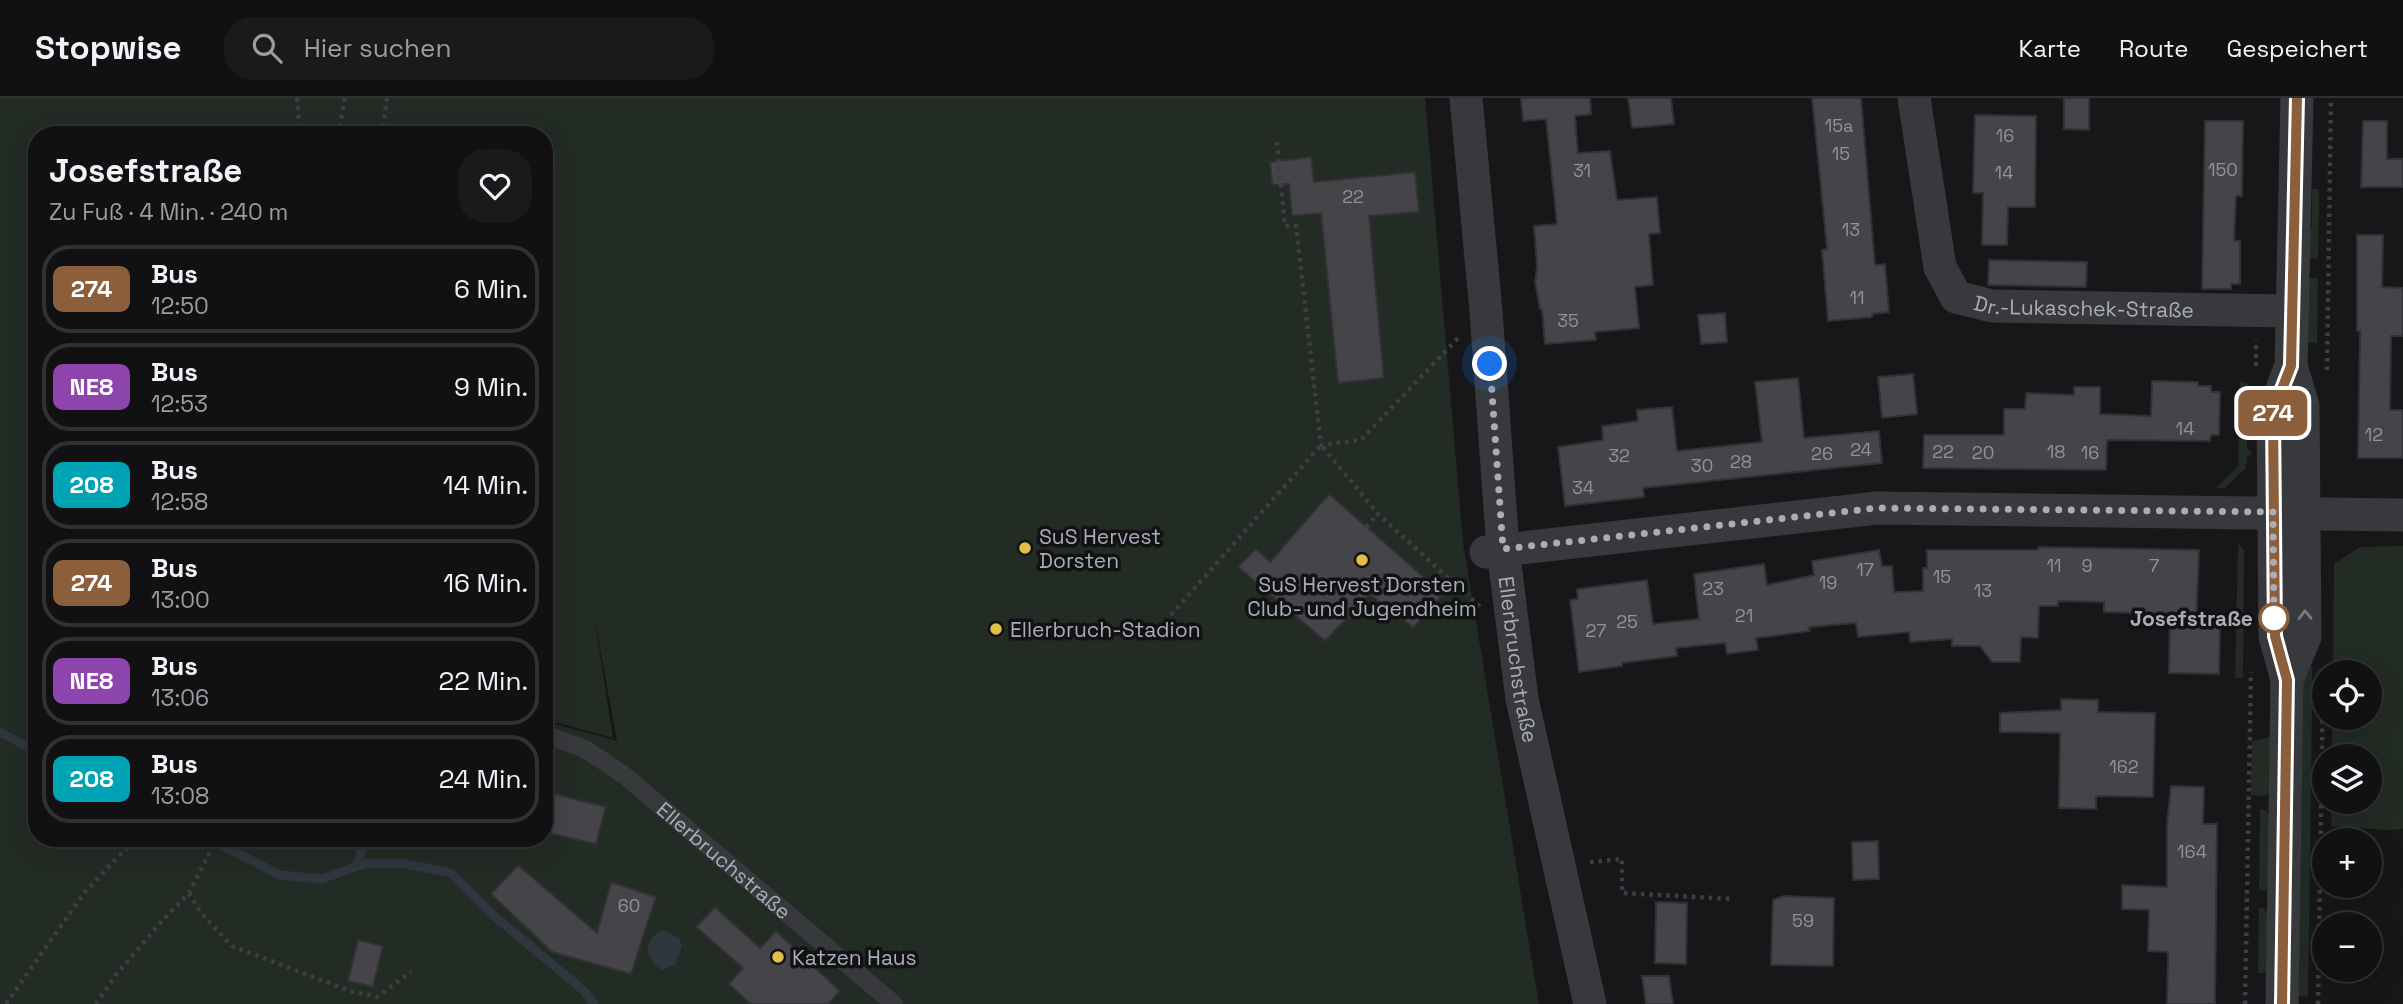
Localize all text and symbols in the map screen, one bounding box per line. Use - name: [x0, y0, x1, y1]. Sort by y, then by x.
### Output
- search box: [224, 17, 714, 80]
- text: Stopwise: [35, 27, 182, 69]
- icon: search: [248, 29, 286, 67]
- text: Hier suchen: [304, 31, 451, 65]
- text: Karte: [2019, 33, 2081, 64]
- text: Route: [2119, 33, 2188, 64]
- text: Gespeichert: [2226, 33, 2368, 64]
- house number: 15a: [1825, 114, 1853, 137]
- house number: 16: [1996, 124, 2014, 147]
- house number: 15: [1832, 142, 1850, 165]
- button: heart: [458, 149, 532, 223]
- text: Josefstraße: [49, 150, 242, 192]
- house number: 150: [2208, 158, 2238, 181]
- house number: 31: [1573, 159, 1591, 182]
- house number: 14: [1995, 161, 2013, 184]
- house number: 22: [1342, 185, 1364, 208]
- text: Zu Fuß · 4 Min. · 240 m: [49, 197, 288, 227]
- house number: 13: [1842, 218, 1860, 241]
- text: Bus: [151, 257, 198, 291]
- text: 6 Min.: [454, 272, 528, 306]
- text: 274: [71, 273, 112, 304]
- house number: 11: [1849, 286, 1865, 309]
- street label: Dr.-Lukaschek-Straße: [1971, 289, 2194, 323]
- text: 12:50: [151, 291, 209, 321]
- house number: 35: [1557, 309, 1579, 332]
- your location: [1472, 346, 1507, 381]
- text: Bus: [151, 355, 198, 389]
- text: 9 Min.: [454, 370, 528, 404]
- text: NE8: [70, 371, 113, 402]
- text: 12:53: [151, 389, 208, 419]
- line badge: 274: [2233, 390, 2313, 436]
- text: 274: [2252, 397, 2294, 428]
- house number: 14: [2176, 417, 2194, 440]
- house number: 12: [2365, 423, 2383, 446]
- house number: 24: [1850, 438, 1872, 461]
- house number: 22: [1932, 440, 1954, 463]
- house number: 18: [2047, 440, 2065, 463]
- house number: 20: [1972, 441, 1994, 464]
- house number: 16: [2081, 441, 2099, 464]
- house number: 26: [1811, 442, 1833, 465]
- house number: 32: [1608, 444, 1630, 467]
- house number: 28: [1730, 450, 1752, 473]
- text: Bus: [151, 453, 198, 487]
- house number: 30: [1691, 454, 1713, 477]
- text: 14 Min.: [443, 468, 528, 502]
- text: 208: [69, 469, 114, 500]
- house number: 34: [1572, 476, 1594, 499]
- text: 12:58: [151, 487, 208, 517]
- place label: SuS Hervest Dorsten: [1039, 523, 1161, 574]
- marker: SuS Hervest Dorsten: [1017, 540, 1033, 556]
- text: Bus: [151, 551, 198, 585]
- marker: SuS Hervest Dorsten Club- und Jugendheim: [1354, 552, 1370, 568]
- house number: 11: [2046, 554, 2062, 577]
- house number: 9: [2081, 554, 2093, 577]
- house number: 7: [2149, 554, 2159, 577]
- house number: 17: [1856, 558, 1874, 581]
- house number: 15: [1933, 565, 1951, 588]
- text: 16 Min.: [443, 566, 528, 600]
- text: 274: [71, 567, 112, 598]
- place label: SuS Hervest Dorsten Club- und Jugendheim: [1247, 571, 1477, 622]
- house number: 19: [1819, 571, 1837, 594]
- street label: Ellerbruchstraße: [1493, 575, 1545, 745]
- house number: 23: [1702, 577, 1724, 600]
- house number: 13: [1974, 579, 1992, 602]
- text: 13:00: [151, 585, 210, 615]
- marker: Josefstraße: [2259, 603, 2289, 633]
- house number: 21: [1735, 604, 1753, 627]
- place label: Josefstraße: [2130, 605, 2253, 632]
- one-way arrow: [2297, 609, 2313, 620]
- house number: 25: [1616, 610, 1638, 633]
- place label: Ellerbruch-Stadion: [1010, 616, 1201, 643]
- house number: 27: [1586, 619, 1606, 642]
- marker: Ellerbruch-Stadion: [988, 621, 1004, 637]
- text: Bus: [151, 649, 198, 683]
- map controls: [2312, 660, 2382, 982]
- button: locate: [2312, 660, 2382, 730]
- text: 22 Min.: [439, 664, 528, 698]
- text: NE8: [70, 665, 113, 696]
- text: 13:06: [151, 683, 209, 713]
- button: layers: [2312, 744, 2382, 814]
- text: Bus: [151, 747, 198, 781]
- house number: 162: [2109, 755, 2139, 778]
- text: 24 Min.: [439, 762, 528, 796]
- text: 208: [69, 763, 114, 794]
- text: 13:08: [151, 781, 209, 811]
- street label: Ellerbruchstraße: [651, 795, 797, 925]
- button: +: [2312, 828, 2382, 898]
- house number: 164: [2177, 840, 2207, 863]
- house number: 60: [618, 894, 640, 917]
- house number: 59: [1792, 909, 1814, 932]
- button: −: [2312, 912, 2382, 982]
- place label: Katzen Haus: [792, 944, 917, 971]
- marker: Katzen Haus: [770, 949, 786, 965]

